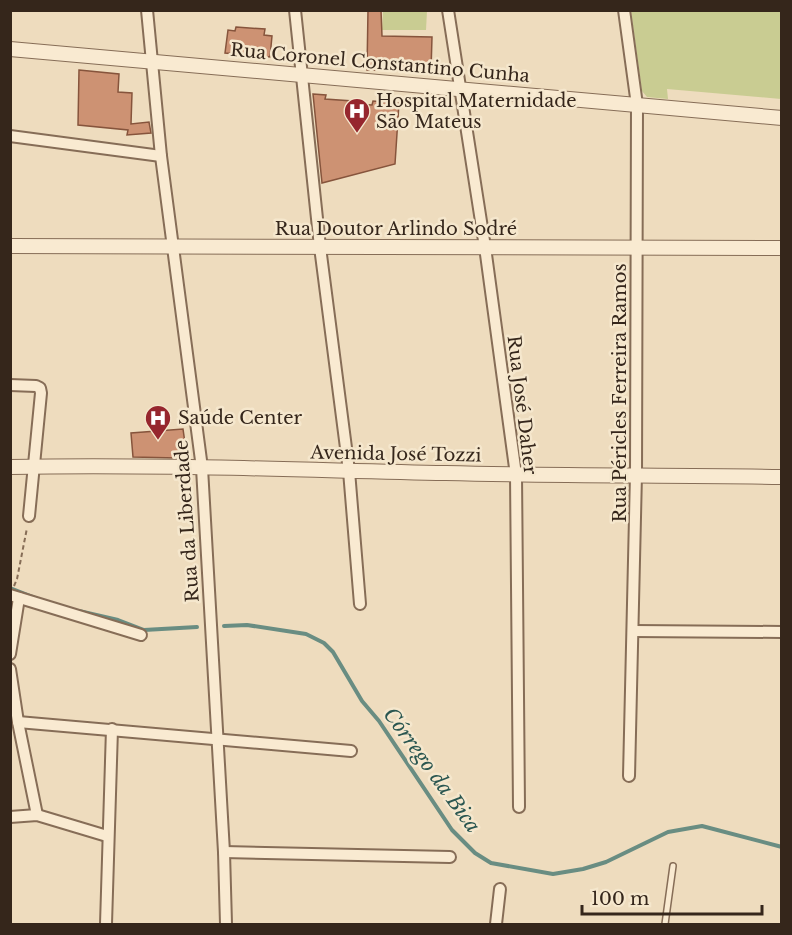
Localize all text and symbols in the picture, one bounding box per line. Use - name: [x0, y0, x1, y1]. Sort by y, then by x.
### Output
- street label: Rua Coronel Constantino Cunha: [229, 39, 531, 87]
- place label: Hospital Maternidade São Mateus: [376, 90, 577, 133]
- hospital icon: Hospital Maternidade São Mateus: [342, 96, 372, 134]
- street label: Rua Doutor Arlindo Sodré: [275, 218, 517, 240]
- street label: Rua Péricles Ferreira Ramos: [609, 263, 631, 523]
- street label: Rua José Daher: [503, 334, 542, 476]
- hospital icon: Saúde Center: [143, 403, 173, 441]
- place label: Saúde Center: [178, 407, 303, 429]
- street label: Rua da Liberdade: [170, 439, 204, 603]
- street label: Avenida José Tozzi: [309, 441, 482, 466]
- water label: Córrego da Bica: [379, 703, 485, 837]
- scale bar: [582, 878, 762, 916]
- text: 100 m: [591, 888, 649, 910]

